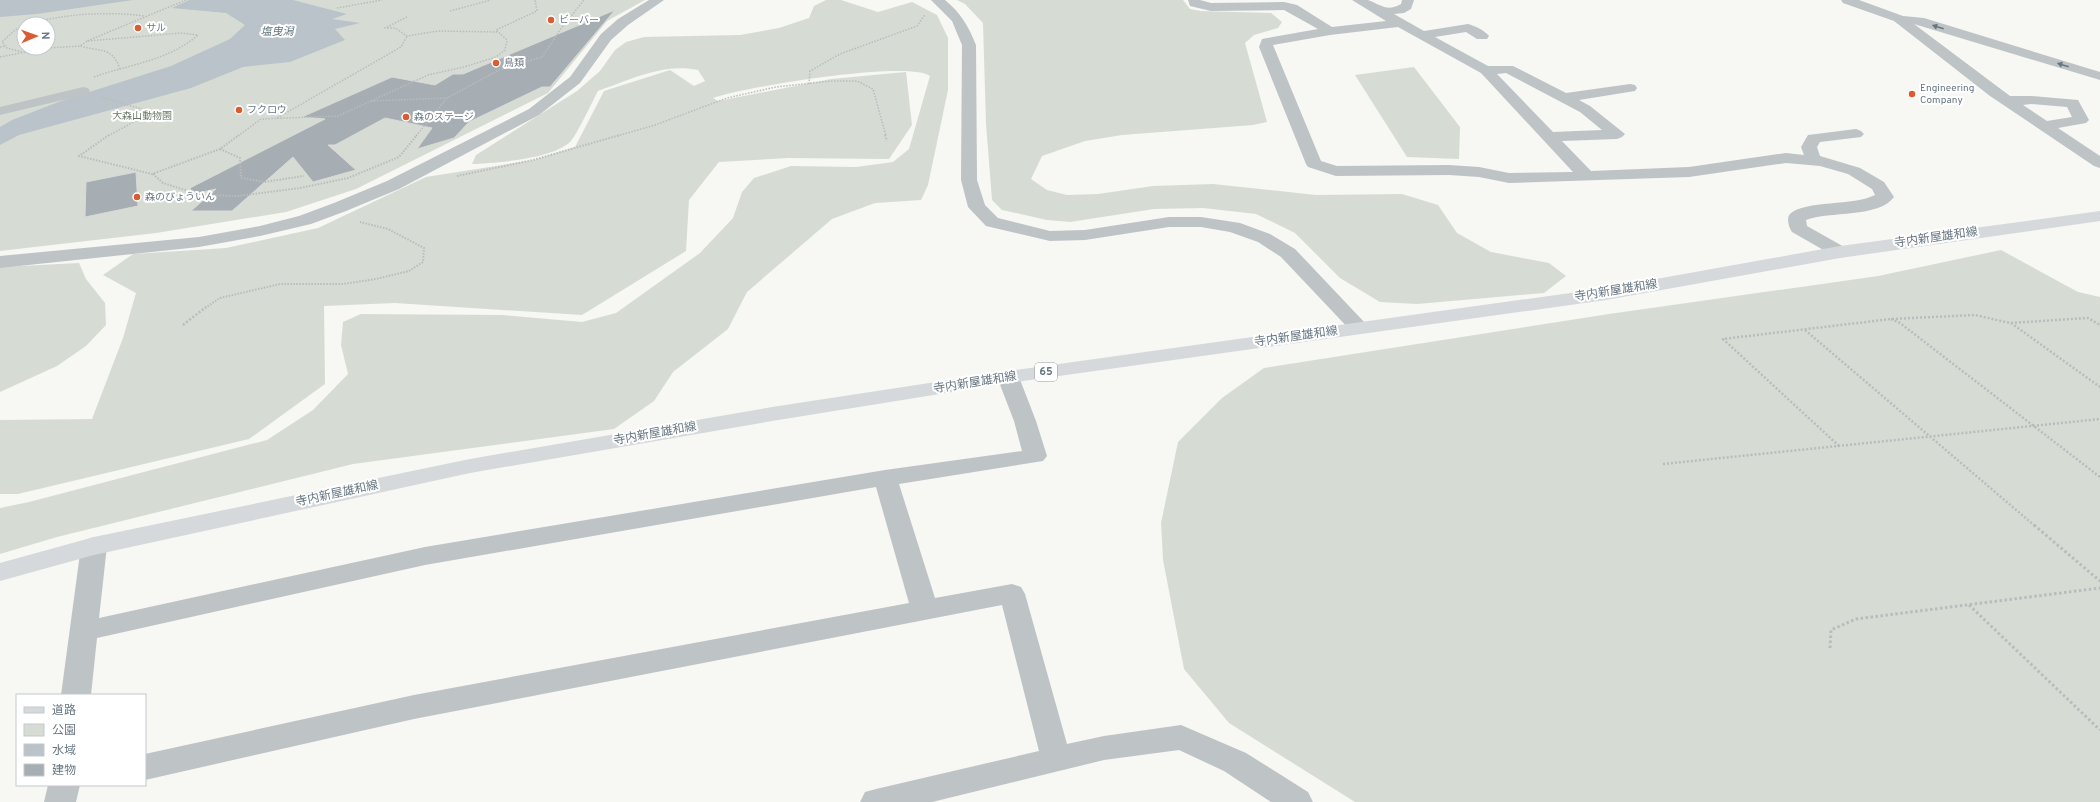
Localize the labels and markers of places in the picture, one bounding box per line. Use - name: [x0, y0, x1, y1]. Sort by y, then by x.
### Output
- place label: ビーバー: [559, 14, 599, 27]
- marker: ビーバー: [546, 15, 556, 25]
- place label: サル: [146, 22, 166, 35]
- marker: サル: [133, 23, 143, 33]
- place label: 鳥類: [504, 57, 524, 70]
- marker: 鳥類: [491, 58, 501, 68]
- place label: Engineering Company: [1920, 82, 1975, 107]
- marker: Engineering Company: [1907, 89, 1917, 99]
- place label: フクロウ: [247, 104, 287, 117]
- marker: フクロウ: [234, 105, 244, 115]
- place label: 森のステージ: [414, 111, 474, 124]
- marker: 森のステージ: [401, 112, 411, 122]
- place label: 森のびょういん: [145, 191, 215, 204]
- marker: 森のびょういん: [132, 192, 142, 202]

